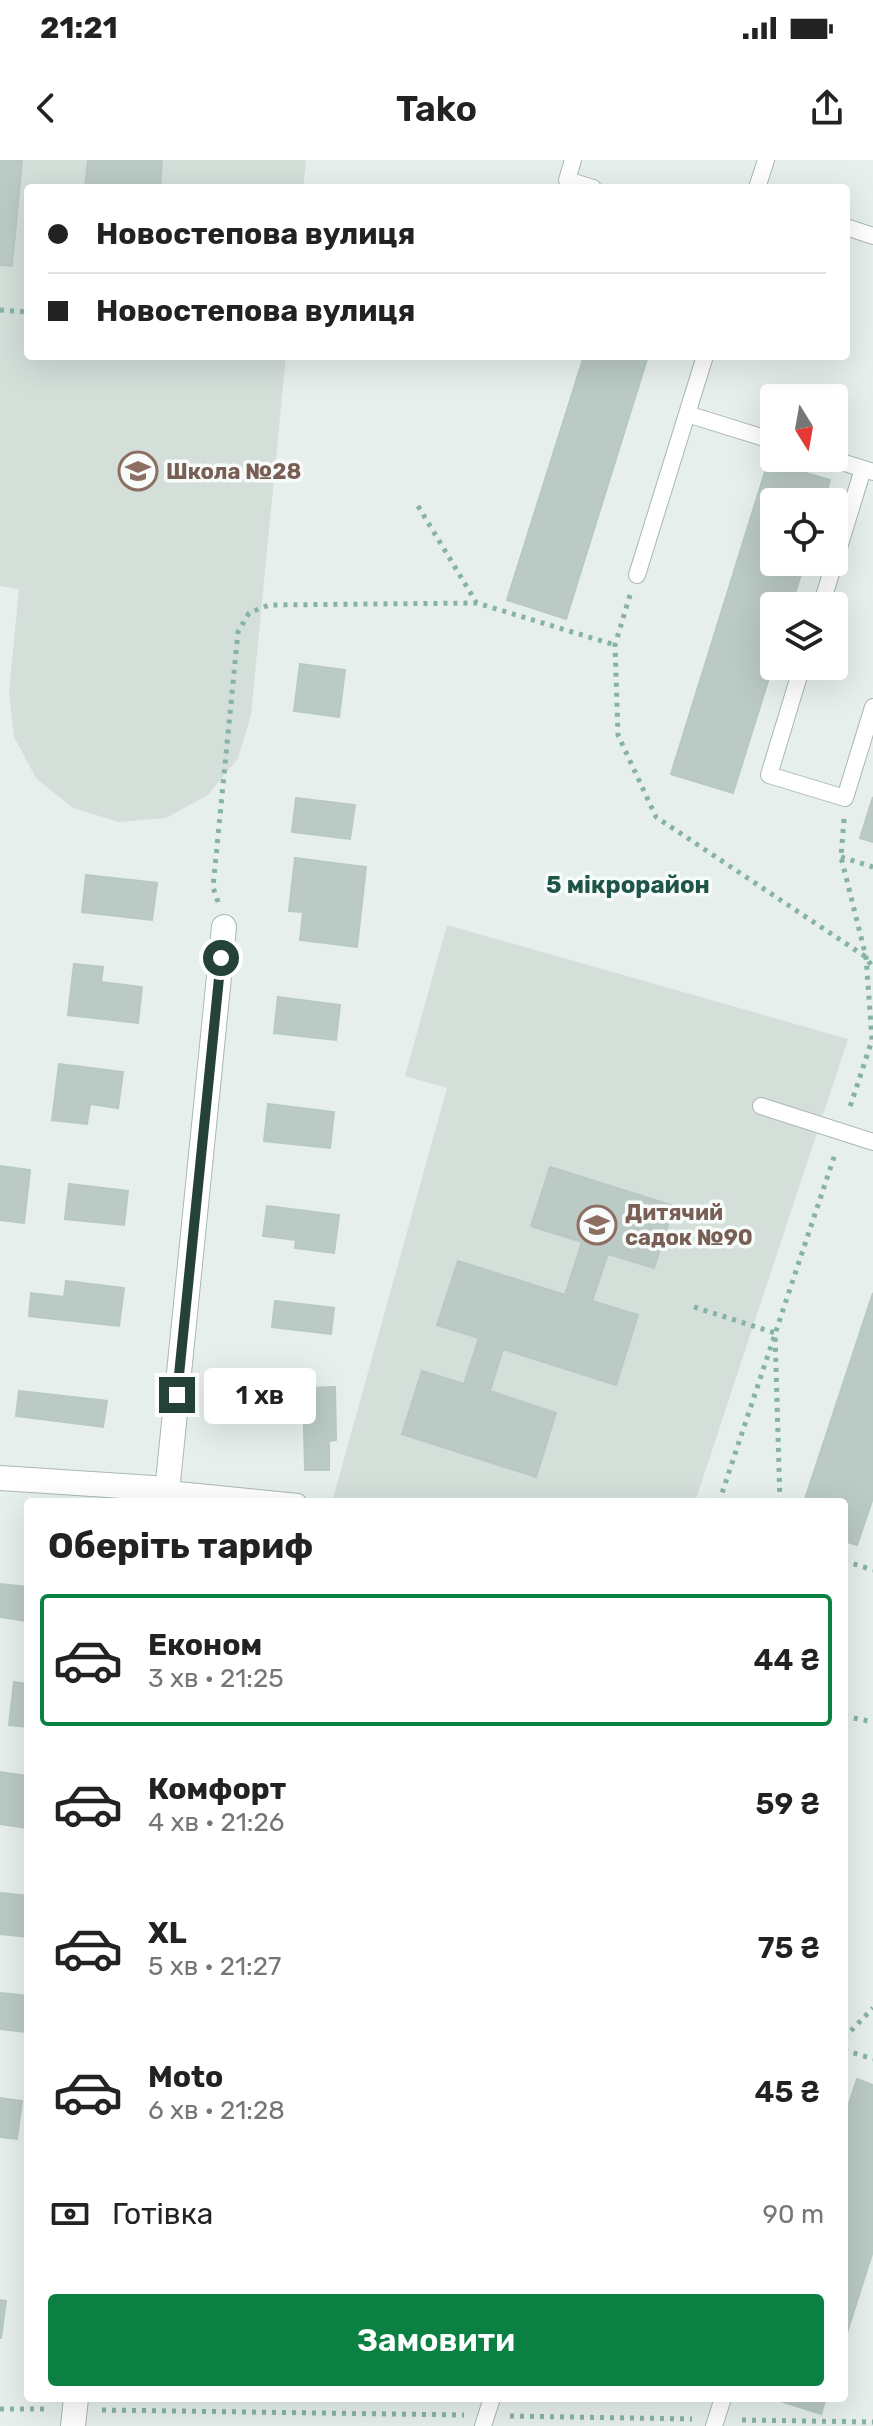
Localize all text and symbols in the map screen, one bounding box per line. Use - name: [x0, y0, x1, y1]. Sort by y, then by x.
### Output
- text: 21:21: [40, 10, 118, 46]
- icon: back: [24, 86, 68, 130]
- icon: share: [805, 86, 849, 130]
- text: Tako: [396, 87, 477, 130]
- text: Новостепова вулиця: [96, 216, 415, 252]
- text: Новостепова вулиця: [96, 293, 415, 329]
- north arrow: [760, 384, 848, 472]
- map controls: [760, 384, 848, 680]
- school or university icon: Школа №28: [117, 450, 159, 492]
- place label: Школа №28: [166, 458, 301, 485]
- button: locate: [760, 488, 848, 576]
- button: layers: [760, 592, 848, 680]
- district label: 5 мікрорайон: [546, 871, 710, 899]
- route start: [203, 940, 239, 976]
- place label: Дитячий садок №90: [625, 1199, 753, 1251]
- school or university icon: Дитячий садок №90: [576, 1204, 618, 1246]
- callout: 1 хв: [205, 1367, 317, 1423]
- route end: [159, 1377, 195, 1413]
- text: 1 хв: [236, 1380, 284, 1411]
- text: Оберіть тариф: [48, 1524, 313, 1567]
- icon: car: [52, 1624, 124, 1696]
- text: Економ: [148, 1627, 262, 1663]
- text: 44 ₴: [753, 1642, 820, 1678]
- text: 3 хв · 21:25: [148, 1663, 284, 1694]
- icon: car: [52, 1768, 124, 1840]
- text: Комфорт: [148, 1771, 286, 1807]
- text: 59 ₴: [756, 1786, 820, 1822]
- text: 4 хв · 21:26: [148, 1807, 284, 1838]
- icon: car: [52, 1912, 124, 1984]
- text: XL: [148, 1915, 187, 1951]
- text: 75 ₴: [758, 1930, 820, 1966]
- text: 5 хв · 21:27: [148, 1951, 281, 1982]
- icon: car: [52, 2056, 124, 2128]
- text: Moto: [148, 2059, 223, 2095]
- text: 45 ₴: [754, 2074, 820, 2110]
- text: 6 хв · 21:28: [148, 2095, 285, 2126]
- icon: cash: [48, 2192, 92, 2236]
- text: Готівка: [112, 2196, 213, 2232]
- text: 90 m: [763, 2199, 824, 2230]
- button: Замовити: [48, 2294, 824, 2386]

